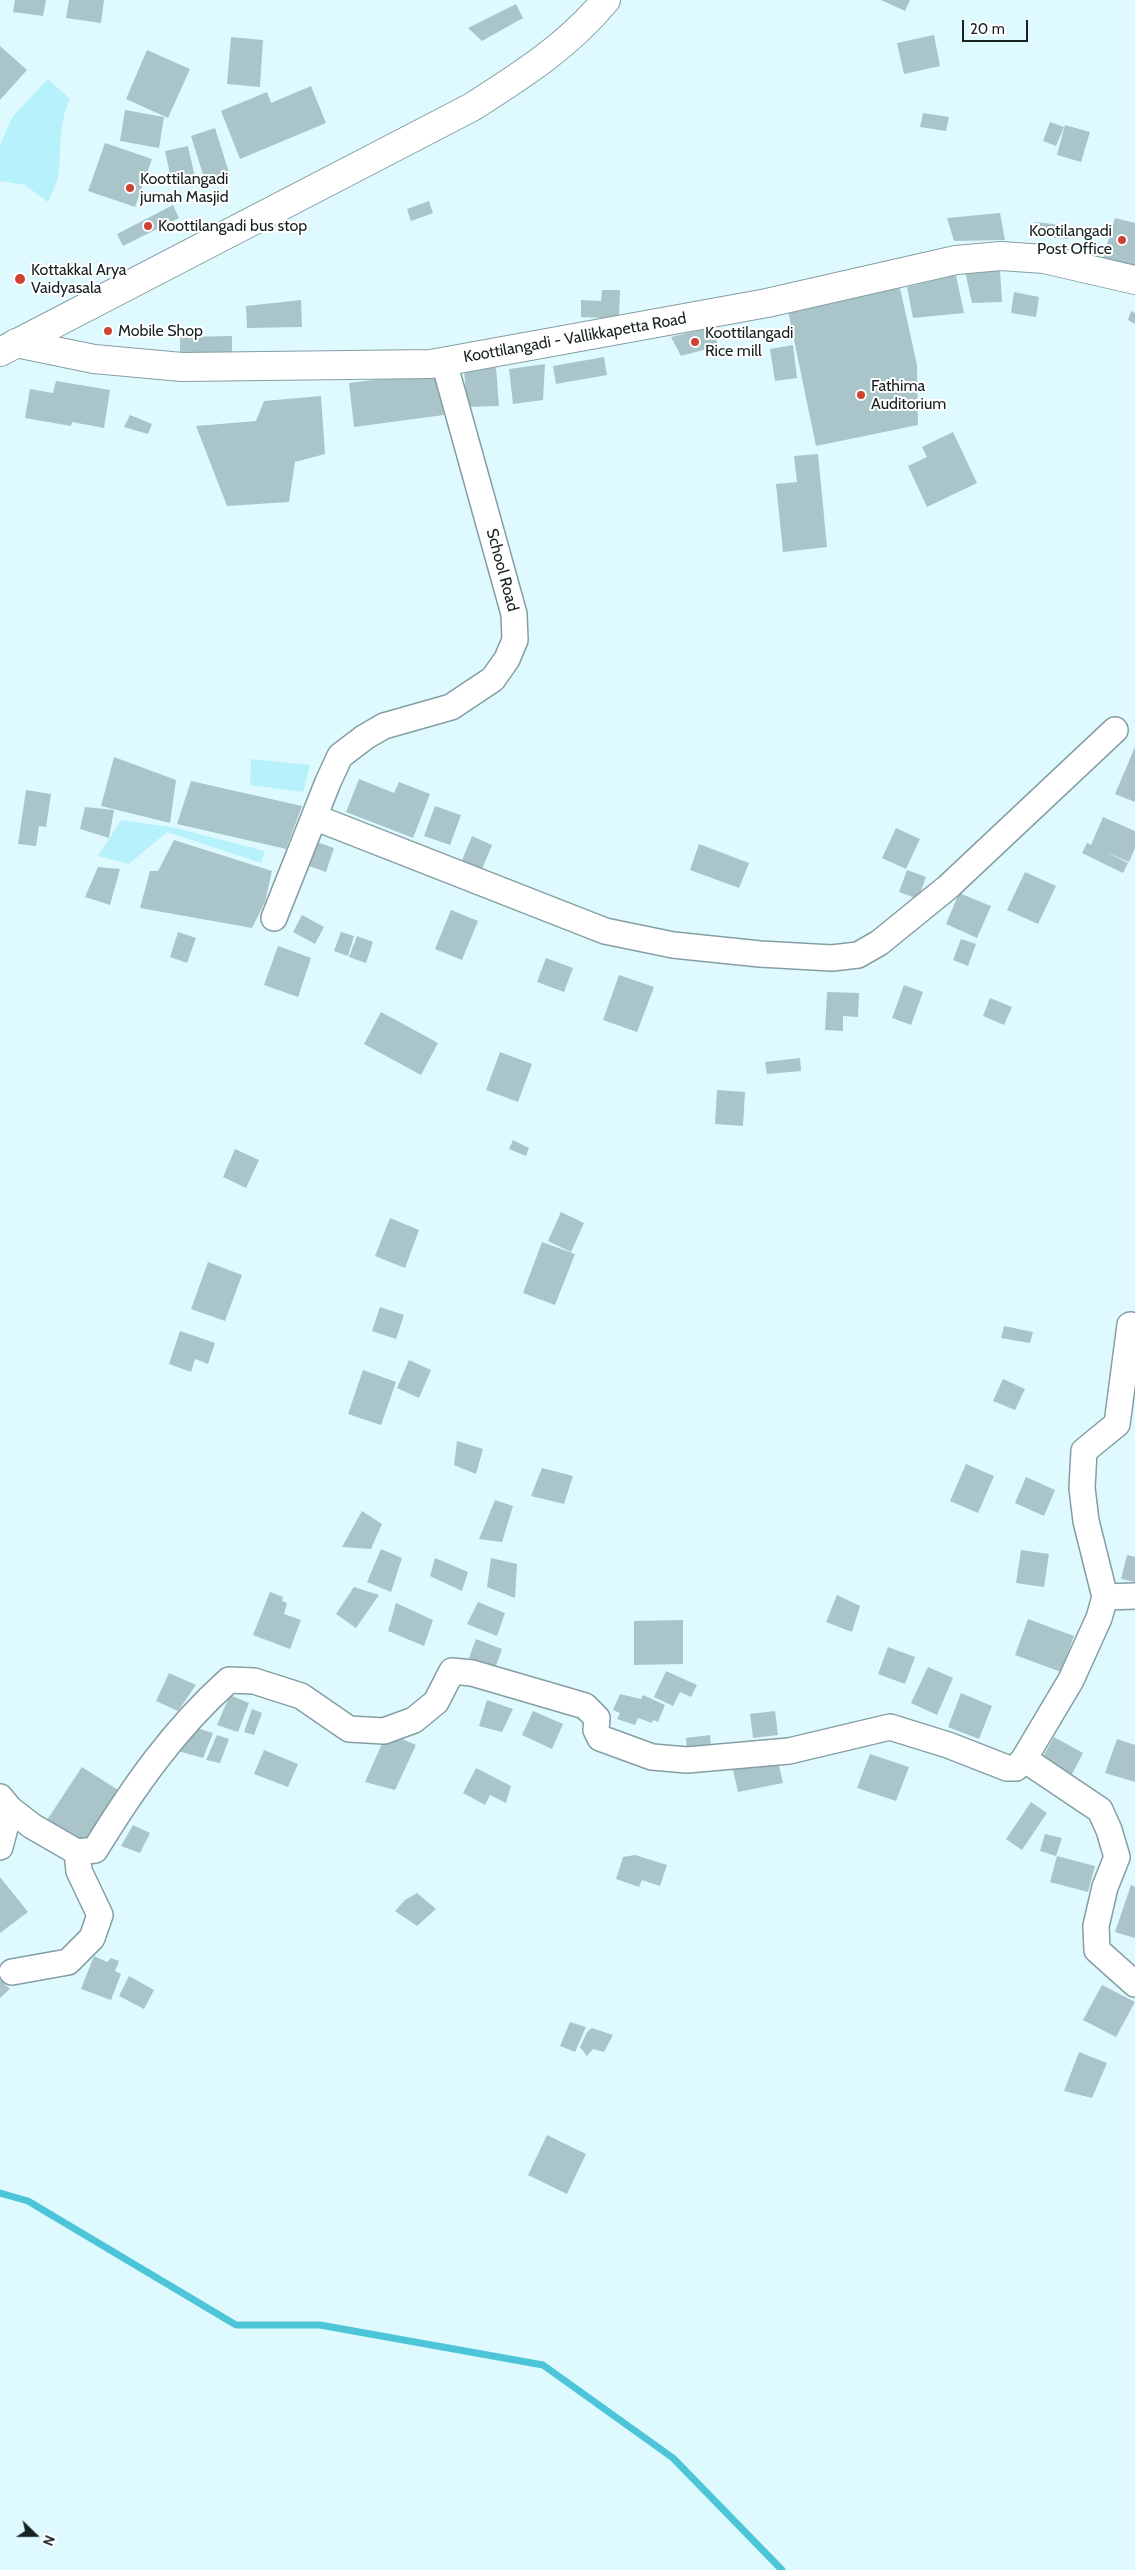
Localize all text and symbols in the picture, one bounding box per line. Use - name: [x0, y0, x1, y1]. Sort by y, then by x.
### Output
- scale bar: [965, 10, 1031, 42]
- text: 20 m: [970, 20, 1005, 38]
- place label: Koottilangadi jumah Masjid: [140, 169, 229, 207]
- marker: Koottilangadi jumah Masjid: [124, 182, 136, 194]
- place label: Koottilangadi bus stop: [158, 216, 307, 236]
- marker: Koottilangadi bus stop: [142, 220, 154, 232]
- place label: Kootilangadi Post Office: [1029, 221, 1112, 259]
- marker: Kootilangadi Post Office: [1116, 234, 1128, 246]
- place label: Kottakkal Arya Vaidyasala: [31, 260, 127, 298]
- marker: Kottakkal Arya Vaidyasala: [13, 272, 27, 286]
- street label: Koottilangadi - Vallikkapetta Road: [462, 309, 688, 367]
- place label: Mobile Shop: [118, 321, 203, 341]
- place label: Koottilangadi Rice mill: [705, 323, 793, 361]
- marker: Mobile Shop: [102, 325, 114, 337]
- marker: Koottilangadi Rice mill: [689, 336, 701, 348]
- place label: Fathima Auditorium: [871, 376, 946, 414]
- marker: Fathima Auditorium: [855, 389, 867, 401]
- street label: School Road: [482, 526, 522, 614]
- north arrow: [10, 2510, 60, 2560]
- text: N: [39, 2533, 59, 2549]

